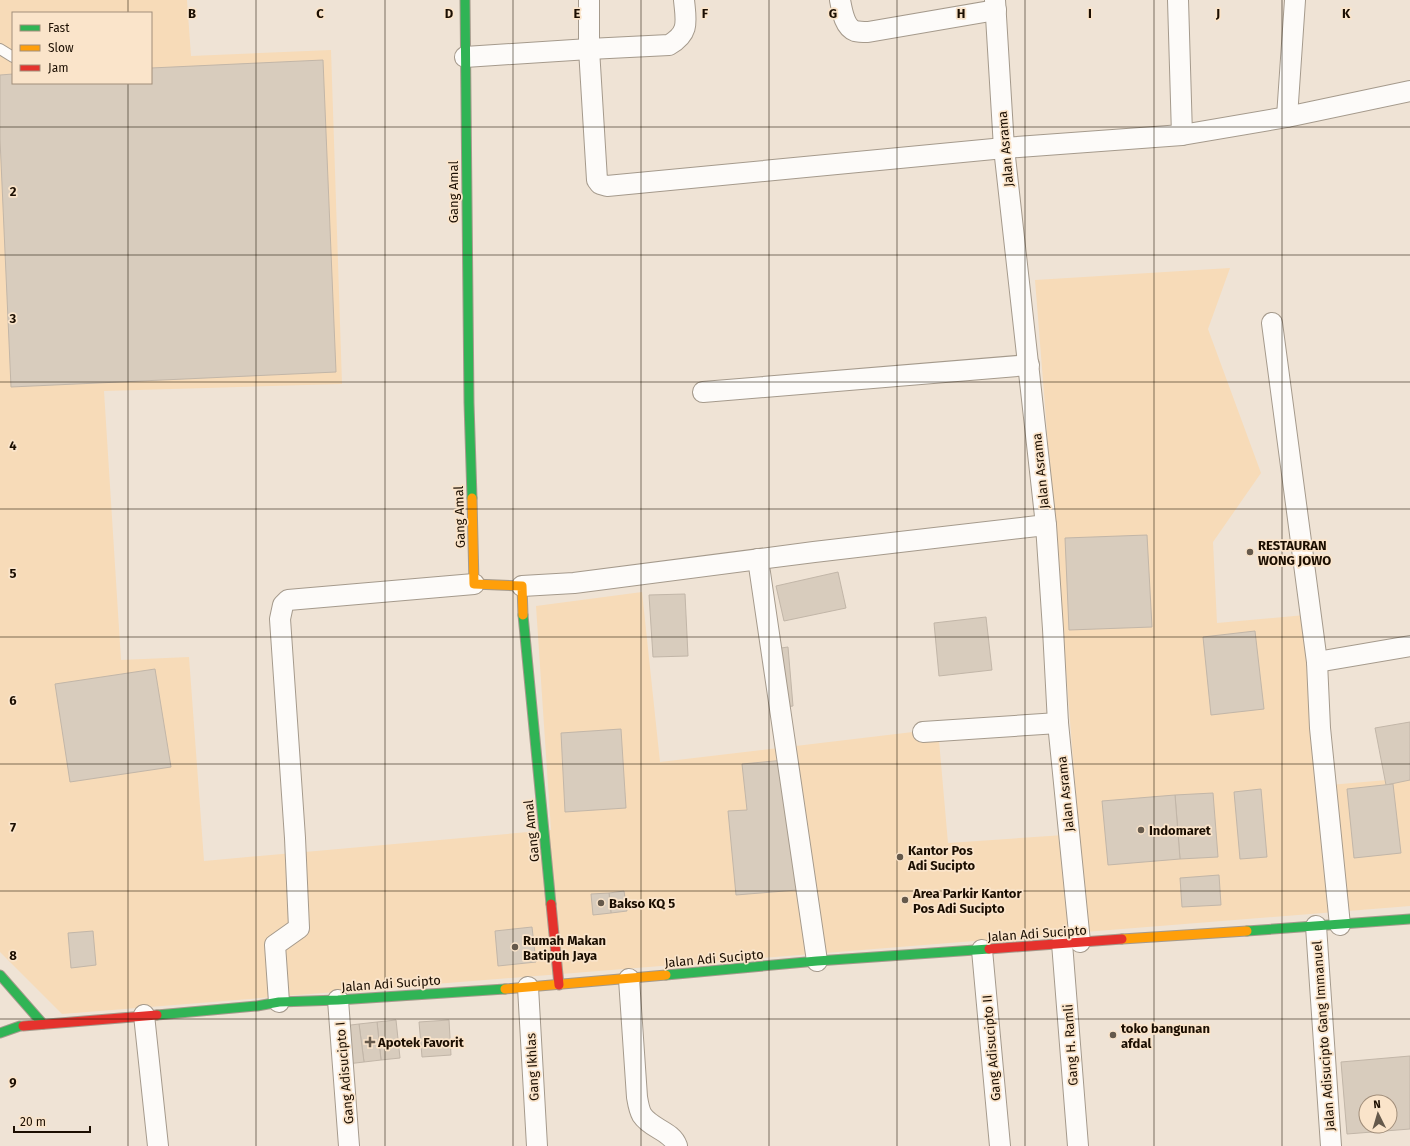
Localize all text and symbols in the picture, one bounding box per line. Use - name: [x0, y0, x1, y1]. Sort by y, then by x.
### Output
- text: B: [188, 6, 196, 21]
- text: C: [316, 6, 324, 21]
- text: D: [445, 6, 454, 21]
- text: E: [574, 6, 581, 21]
- text: F: [702, 6, 709, 21]
- text: G: [829, 6, 837, 21]
- text: H: [957, 6, 965, 21]
- text: I: [1088, 6, 1092, 21]
- text: J: [1215, 6, 1220, 21]
- text: K: [1342, 6, 1351, 21]
- legend: [12, 12, 152, 84]
- text: Fast: [48, 21, 70, 35]
- text: Slow: [48, 41, 74, 55]
- text: Jam: [48, 61, 68, 75]
- street label: Jalan Asrama: [995, 110, 1016, 188]
- street label: Gang Amal: [446, 161, 461, 223]
- text: 2: [10, 184, 17, 199]
- text: 3: [9, 311, 17, 326]
- street label: Jalan Asrama: [1029, 432, 1052, 510]
- text: 4: [9, 438, 17, 453]
- street label: Gang Amal: [451, 485, 468, 548]
- place label: RESTAURAN WONG JOWO: [1258, 538, 1331, 568]
- marker: RESTAURAN WONG JOWO: [1245, 547, 1255, 557]
- text: 5: [10, 566, 17, 581]
- text: 6: [9, 693, 17, 708]
- street label: Jalan Asrama: [1054, 755, 1077, 833]
- street label: Gang Amal: [521, 799, 542, 863]
- text: 7: [10, 820, 16, 835]
- place label: Indomaret: [1149, 823, 1212, 838]
- marker: Indomaret: [1136, 825, 1146, 835]
- place label: Kantor Pos Adi Sucipto: [907, 843, 976, 873]
- marker: Kantor Pos Adi Sucipto: [895, 852, 905, 862]
- place label: Area Parkir Kantor Pos Adi Sucipto: [912, 886, 1022, 916]
- marker: Area Parkir Kantor Pos Adi Sucipto: [900, 895, 910, 905]
- place label: Bakso KQ 5: [609, 896, 675, 911]
- marker: Bakso KQ 5: [596, 898, 606, 908]
- street label: Jalan Adi Sucipto: [987, 923, 1087, 944]
- place label: Rumah Makan Batipuh Jaya: [523, 933, 606, 963]
- street label: Jalan Adisucipto Gang Immanuel: [1309, 940, 1338, 1132]
- marker: Rumah Makan Batipuh Jaya: [510, 942, 520, 952]
- street label: Jalan Adi Sucipto: [664, 947, 764, 970]
- text: 8: [9, 948, 17, 963]
- street label: Jalan Adi Sucipto: [341, 973, 441, 994]
- street label: Gang Adisucipto II: [979, 994, 1004, 1102]
- street label: Gang H. Ramli: [1060, 1004, 1081, 1086]
- street label: Gang Adisucipto I: [333, 1021, 356, 1125]
- place label: toko bangunan afdal: [1121, 1021, 1210, 1051]
- marker: toko bangunan afdal: [1108, 1030, 1118, 1040]
- street label: Gang Ikhlas: [523, 1033, 542, 1101]
- place label: Apotek Favorit: [377, 1035, 465, 1050]
- marker: Apotek Favorit: [365, 1037, 375, 1047]
- text: 9: [9, 1075, 17, 1090]
- north arrow: [1358, 1094, 1398, 1134]
- text: N: [1373, 1098, 1381, 1111]
- scale bar: [14, 1108, 90, 1134]
- text: 20 m: [20, 1115, 46, 1129]

